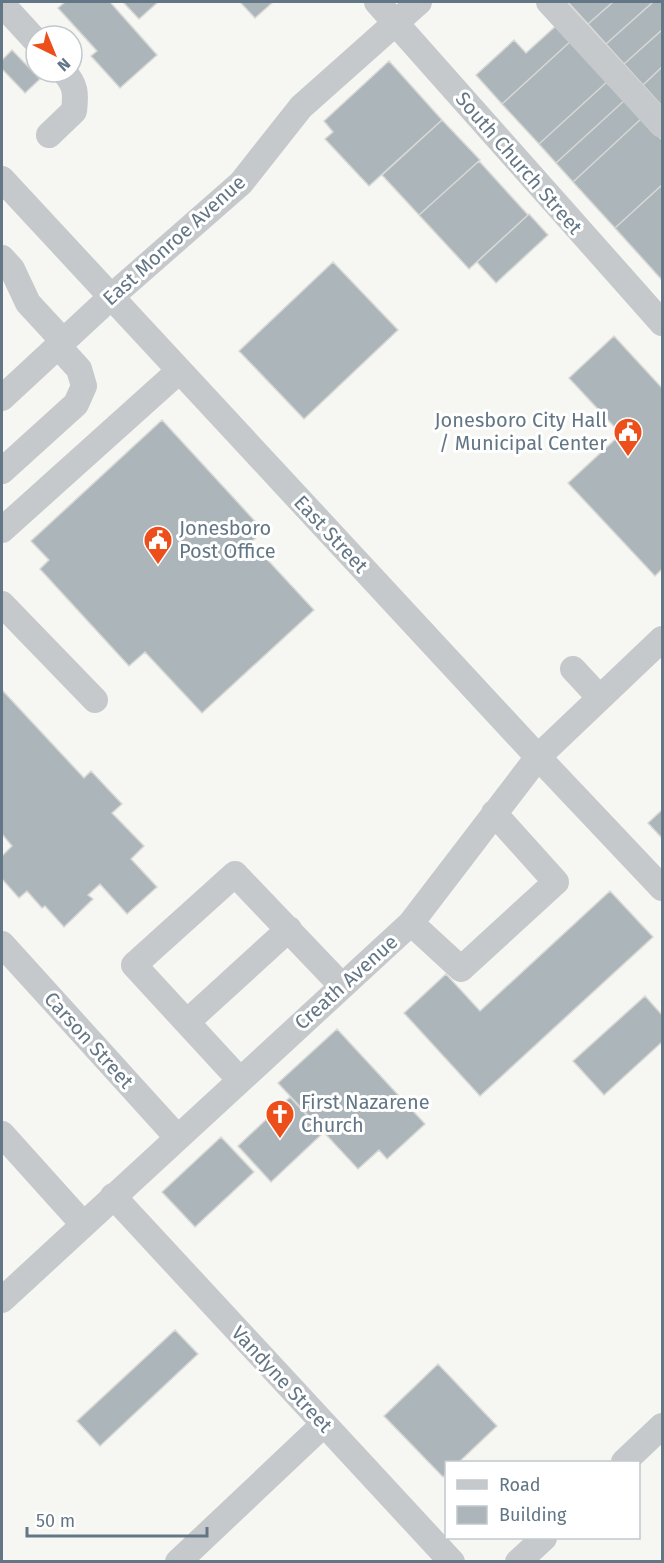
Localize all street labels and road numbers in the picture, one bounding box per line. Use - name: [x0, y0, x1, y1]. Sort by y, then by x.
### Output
- street label: South Church Street: [451, 87, 588, 240]
- street label: East Monroe Avenue: [98, 170, 250, 310]
- street label: East Street: [289, 490, 373, 578]
- street label: Creath Avenue: [290, 930, 402, 1034]
- street label: Carson Street: [39, 987, 139, 1094]
- street label: Vandyne Street: [227, 1321, 338, 1438]

